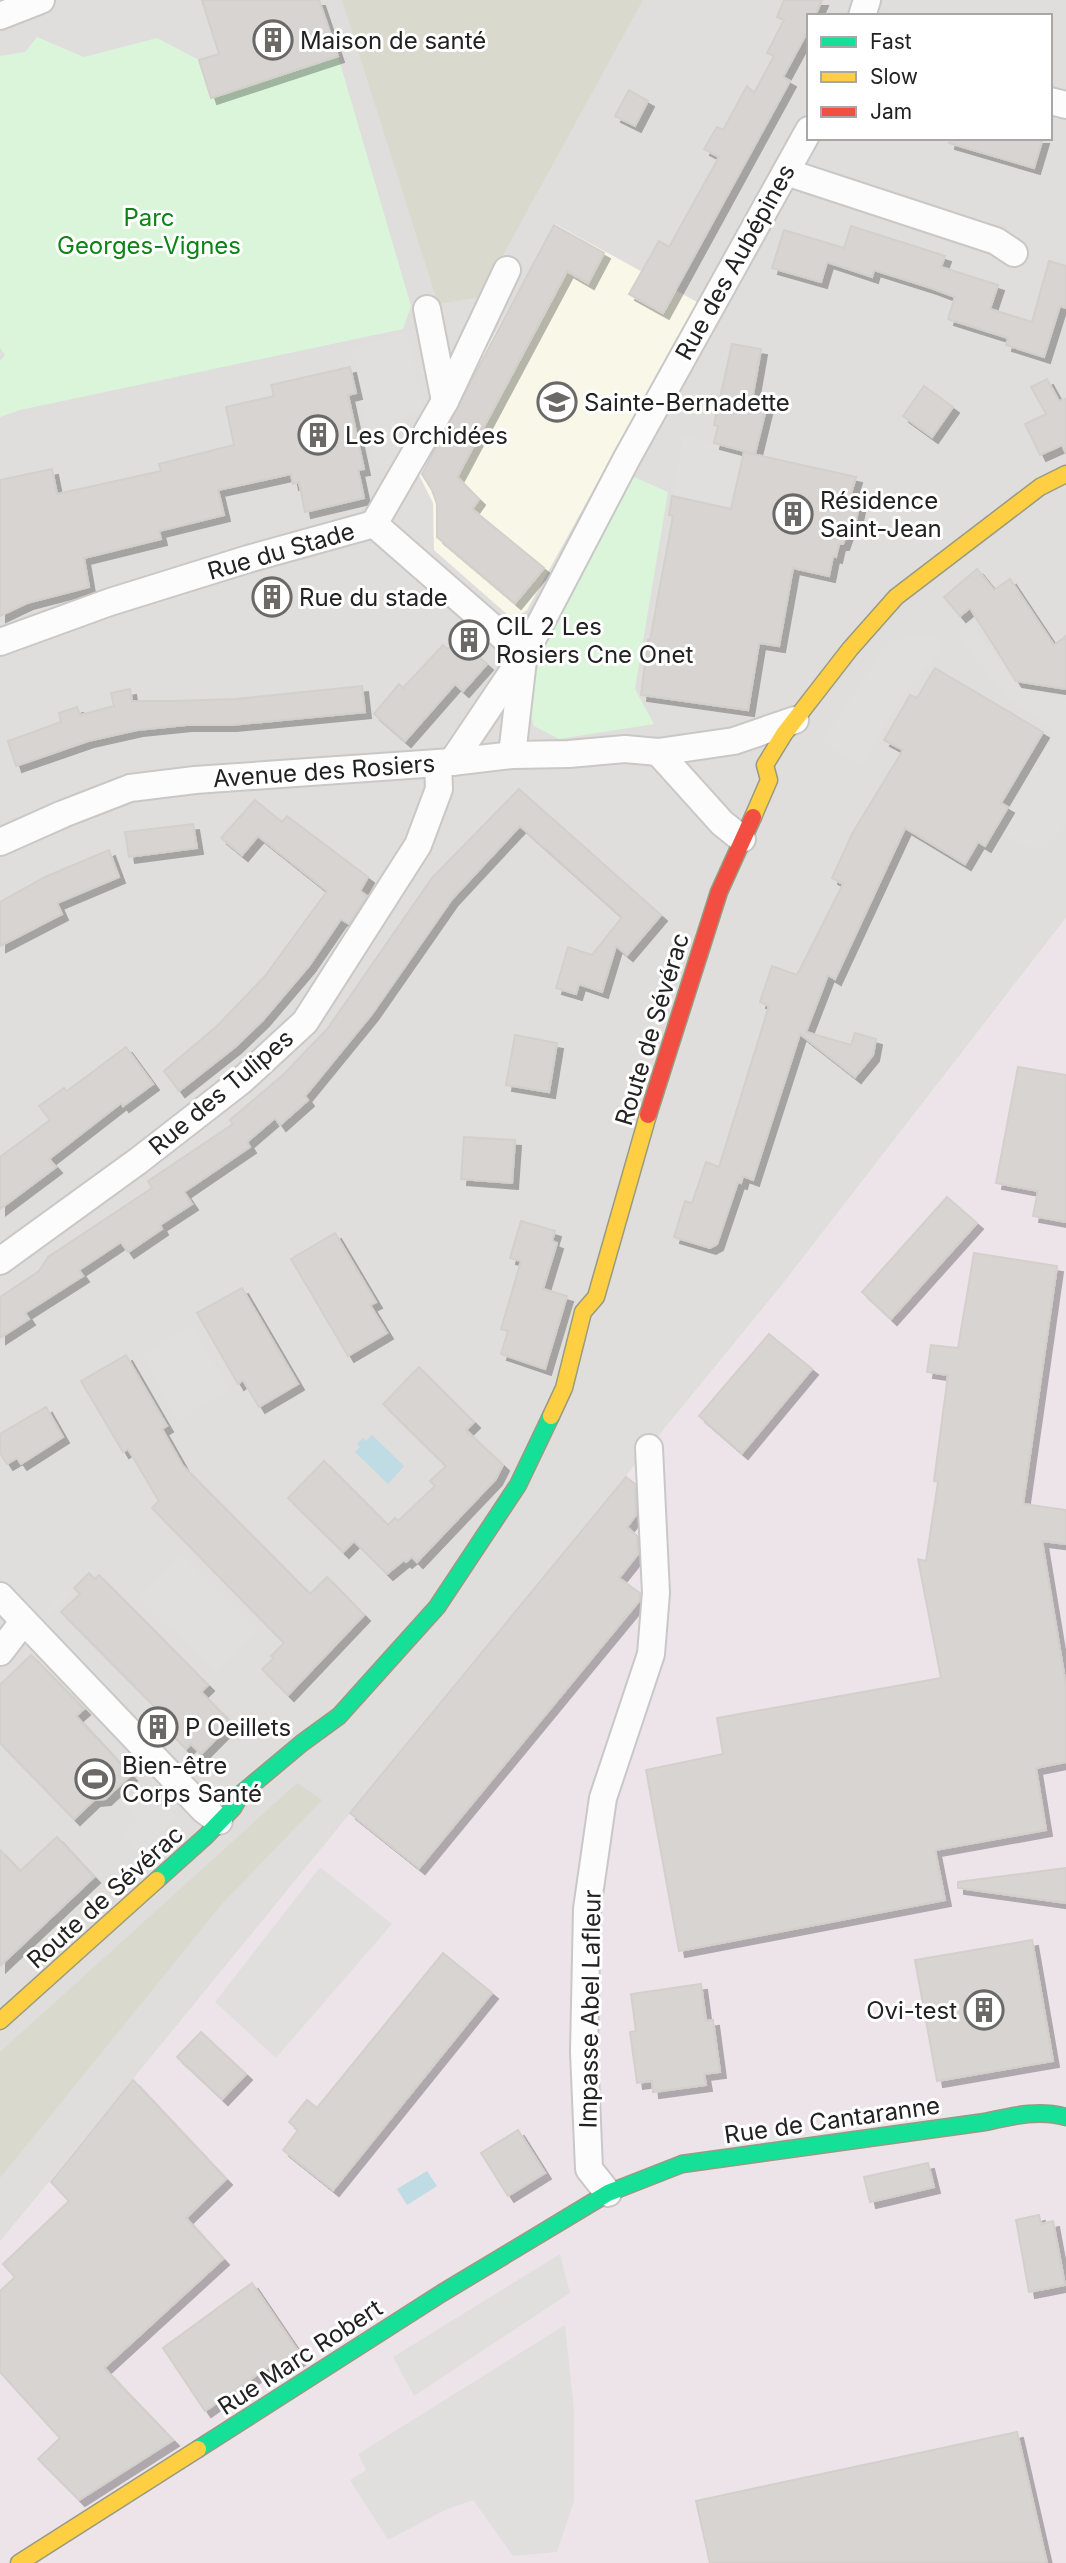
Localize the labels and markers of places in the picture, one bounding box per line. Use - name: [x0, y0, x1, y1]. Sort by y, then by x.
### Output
- building icon: Maison de santé: [252, 19, 294, 61]
- place label: Maison de santé: [300, 26, 486, 55]
- school or university icon: Sainte-Bernadette: [536, 381, 578, 423]
- place label: Sainte-Bernadette: [584, 388, 790, 417]
- building icon: Les Orchidées: [297, 414, 339, 456]
- place label: Les Orchidées: [345, 421, 508, 450]
- place label: Résidence Saint-Jean: [820, 486, 942, 543]
- building icon: Résidence Saint-Jean: [772, 493, 814, 535]
- building icon: Rue du stade: [251, 576, 293, 618]
- place label: Rue du stade: [299, 583, 448, 612]
- place label: CIL 2 Les Rosiers Cne Onet: [496, 612, 693, 669]
- building icon: CIL 2 Les Rosiers Cne Onet: [448, 619, 490, 661]
- building icon: P Oeillets: [137, 1706, 179, 1748]
- place label: P Oeillets: [185, 1713, 291, 1742]
- place label: Bien-être Corps Santé: [122, 1751, 262, 1808]
- sports icon: Bien-être Corps Santé: [74, 1758, 116, 1800]
- building icon: Ovi-test: [963, 1989, 1005, 2031]
- place label: Ovi-test: [866, 1996, 957, 2025]

